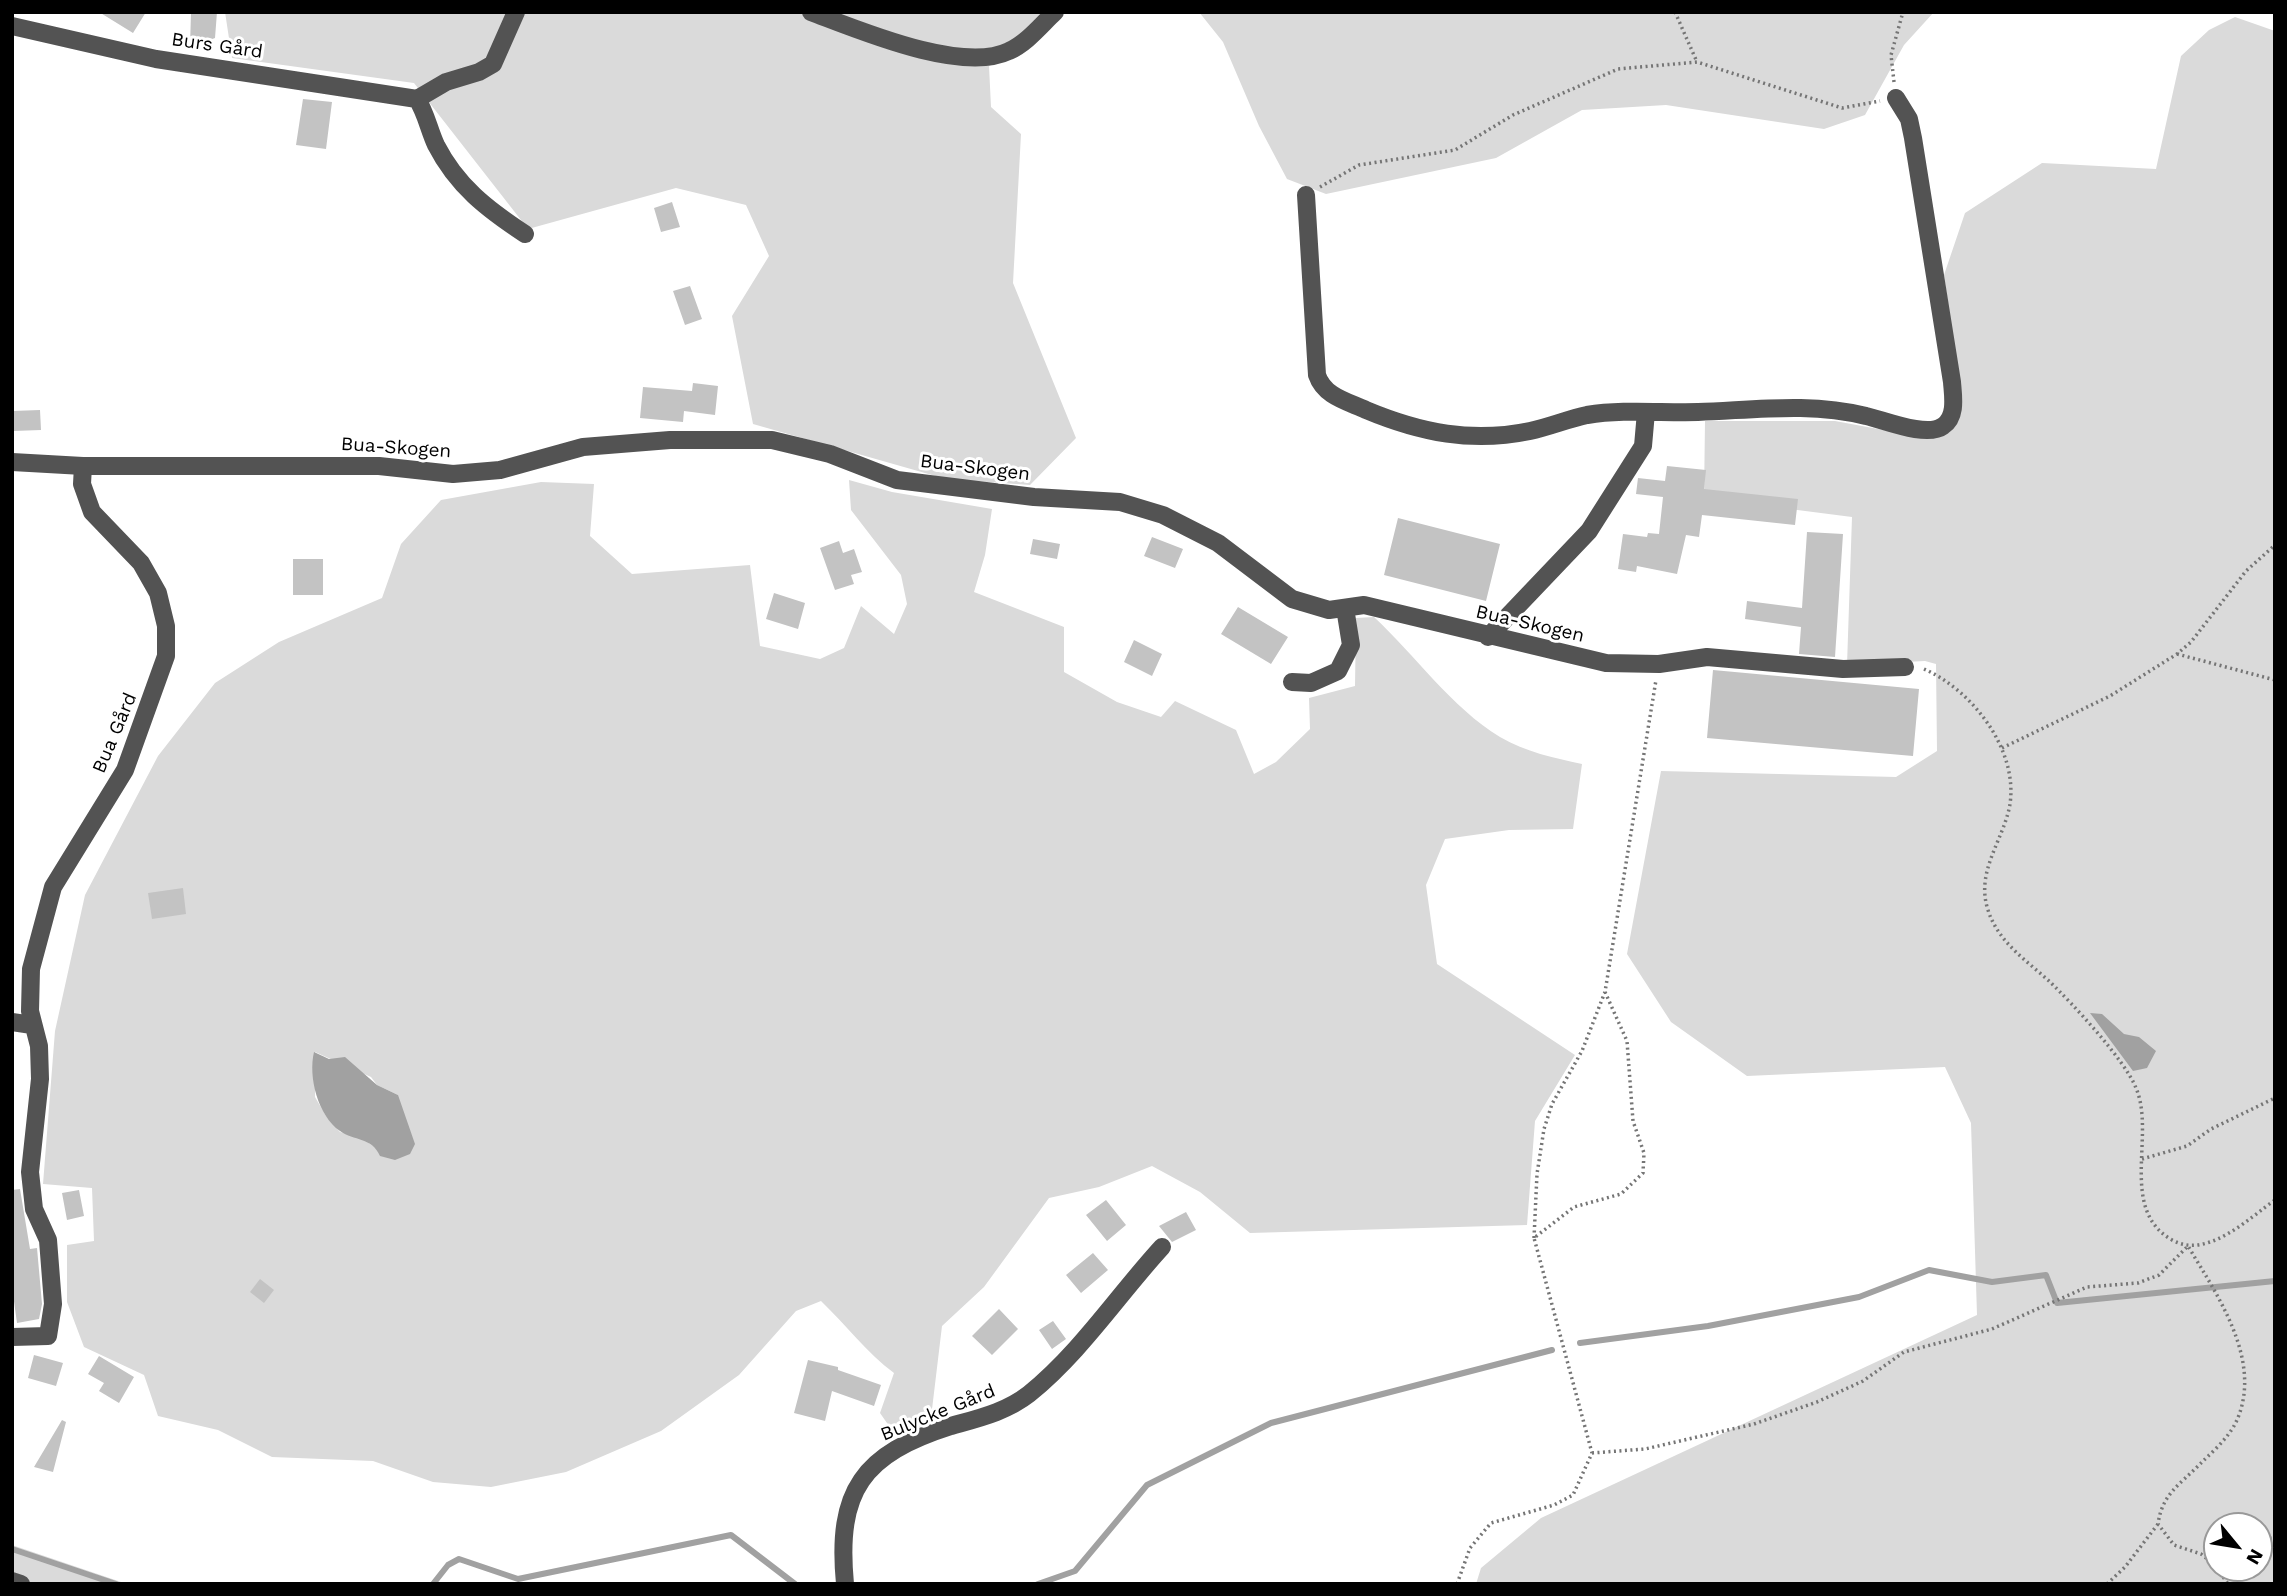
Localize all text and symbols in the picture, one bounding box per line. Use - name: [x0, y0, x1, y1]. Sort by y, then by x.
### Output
- street label: Burs Gård: [170, 28, 264, 64]
- street label: Bua-Skogen: [340, 433, 452, 463]
- street label: Bua-Skogen: [919, 450, 1031, 486]
- street label: Bua-Skogen: [1474, 600, 1586, 648]
- street label: Bua Gård: [88, 689, 142, 777]
- street label: Bulycke Gård: [877, 1380, 999, 1446]
- north arrow: [2203, 1512, 2273, 1582]
- text: N: [2241, 1545, 2268, 1569]

